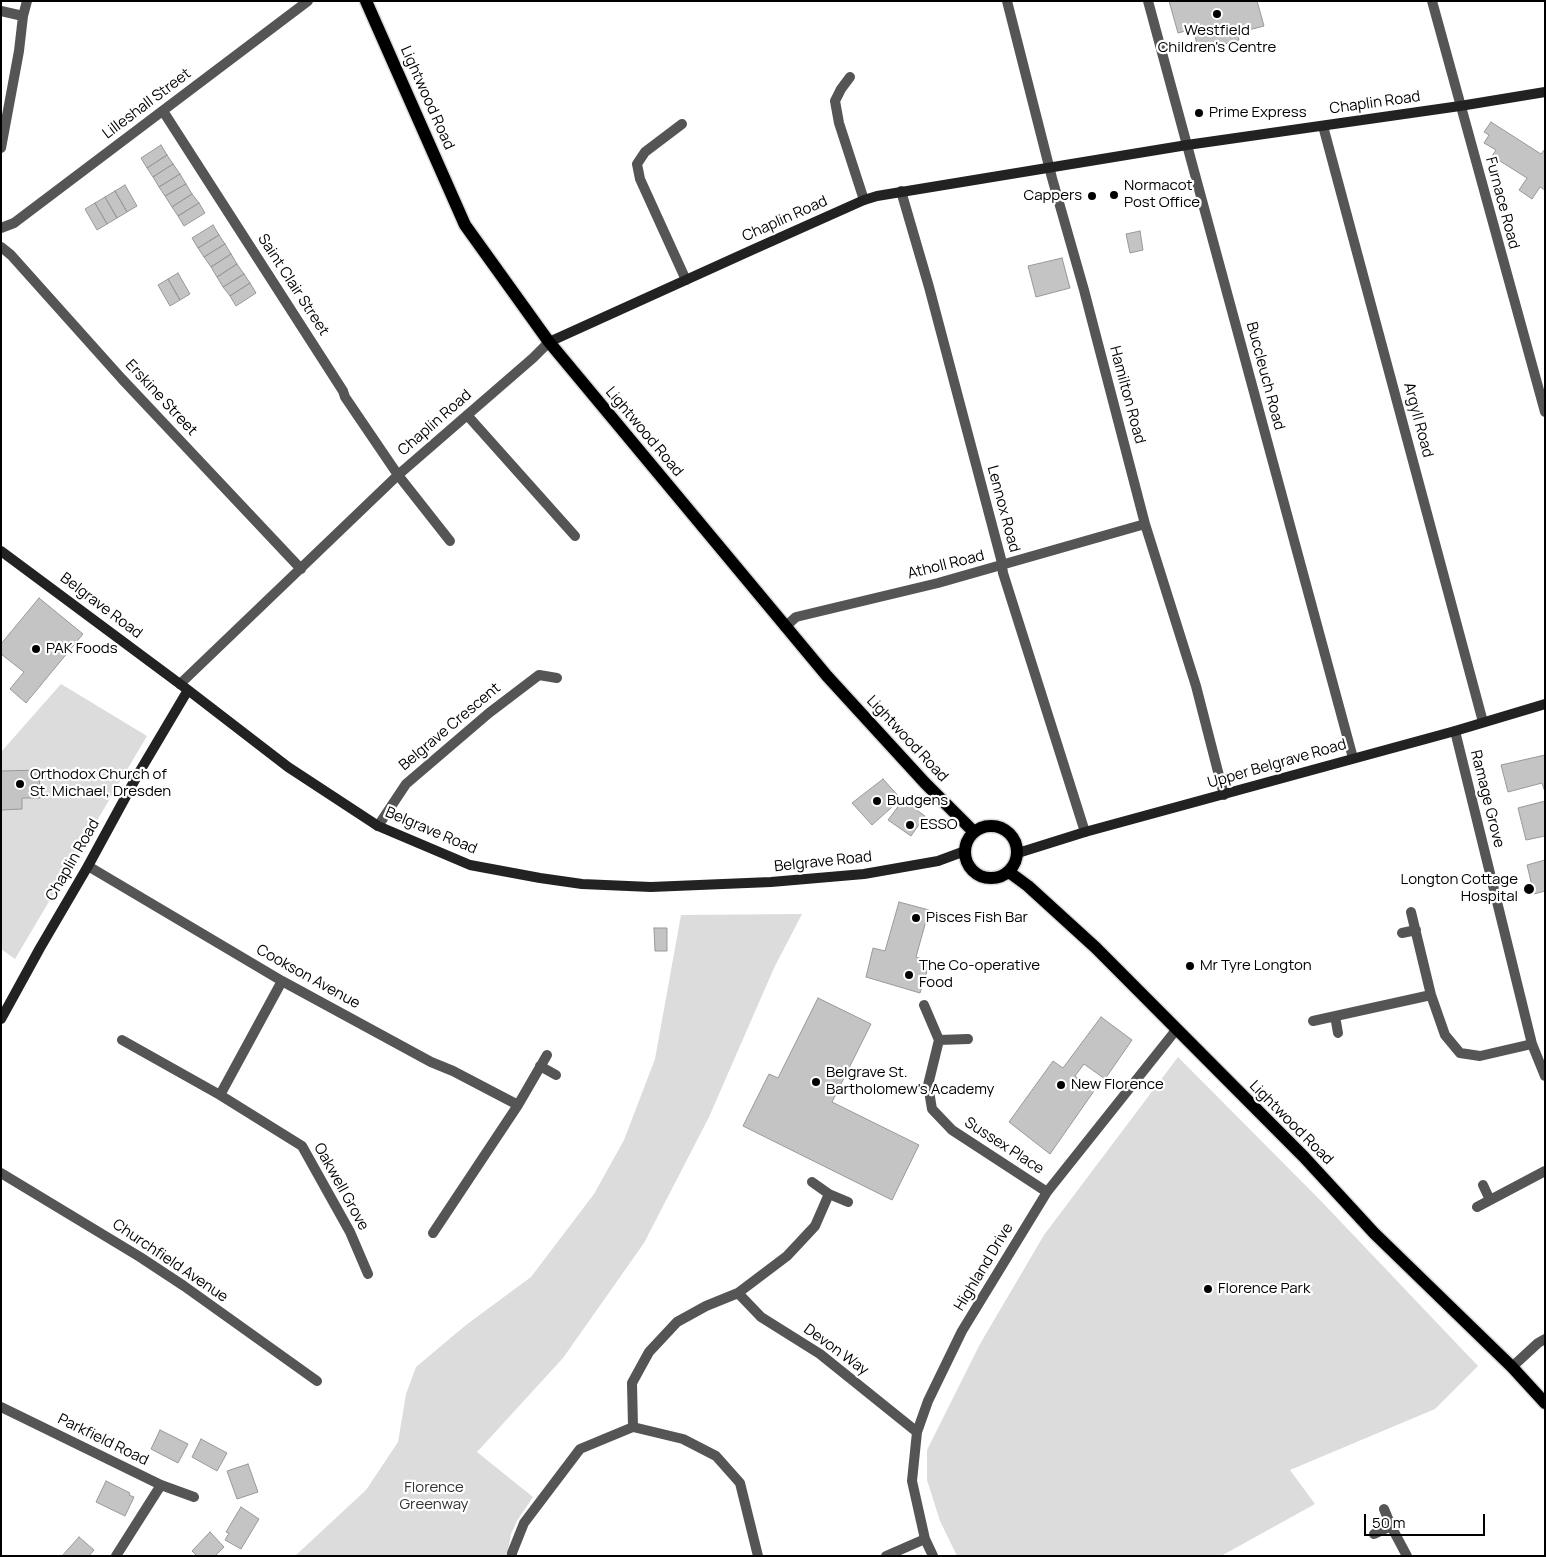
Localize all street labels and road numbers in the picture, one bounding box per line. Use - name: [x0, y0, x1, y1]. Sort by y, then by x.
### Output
- street label: Lightwood Road: [396, 43, 458, 153]
- street label: Lilleshall Street: [99, 65, 195, 143]
- street label: Chaplin Road: [1329, 88, 1421, 118]
- street label: Furnace Road: [1481, 155, 1523, 251]
- street label: Chaplin Road: [740, 192, 830, 246]
- street label: Saint Clair Street: [253, 231, 333, 339]
- street label: Buccleuch Road: [1242, 320, 1288, 432]
- street label: Hamilton Road: [1105, 344, 1149, 446]
- street label: Erskine Street: [121, 356, 201, 440]
- street label: Argyll Road: [1399, 381, 1437, 459]
- street label: Lightwood Road: [601, 384, 687, 480]
- street label: Chaplin Road: [395, 386, 475, 460]
- street label: Lennox Road: [983, 464, 1023, 554]
- street label: Atholl Road: [906, 547, 986, 583]
- street label: Belgrave Road: [56, 569, 146, 643]
- street label: Belgrave Crescent: [396, 679, 504, 775]
- street label: Lightwood Road: [862, 692, 952, 786]
- street label: Upper Belgrave Road: [1206, 736, 1348, 792]
- street label: Ramage Grove: [1466, 748, 1508, 850]
- street label: Belgrave Road: [382, 804, 480, 858]
- street label: Chaplin Road: [42, 816, 104, 904]
- street label: Belgrave Road: [773, 848, 873, 876]
- street label: Cookson Avenue: [253, 941, 363, 1013]
- street label: Lightwood Road: [1245, 1077, 1337, 1169]
- street label: Sussex Place: [961, 1114, 1047, 1178]
- street label: Oakwell Grove: [310, 1140, 372, 1234]
- street label: Churchfield Avenue: [109, 1216, 231, 1306]
- street label: Highland Drive: [951, 1220, 1017, 1314]
- street label: Devon Way: [800, 1320, 872, 1380]
- street label: Parkfield Road: [55, 1410, 151, 1470]

